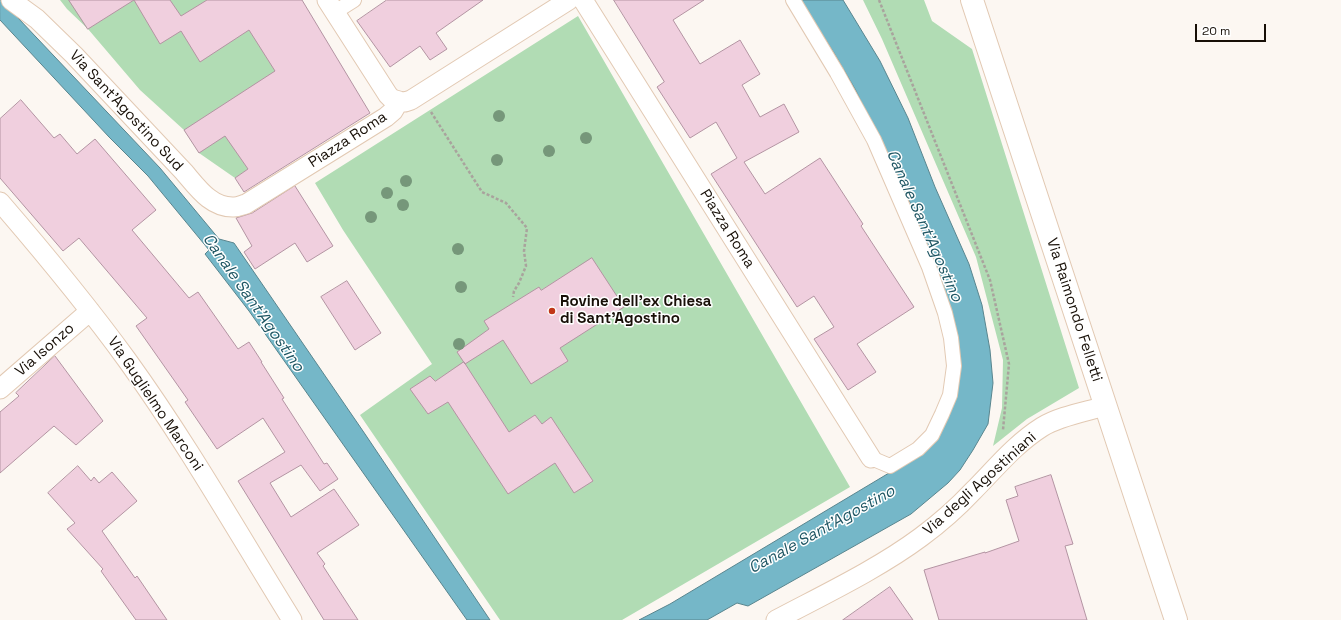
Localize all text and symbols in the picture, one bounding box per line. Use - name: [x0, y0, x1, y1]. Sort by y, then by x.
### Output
- scale bar: [1197, 16, 1268, 42]
- text: 20 m: [1202, 23, 1230, 39]
- street label: Via Sant'Agostino Sud: [65, 47, 187, 175]
- street label: Piazza Roma: [306, 108, 390, 172]
- water label: Canale Sant'Agostino: [882, 147, 966, 305]
- street label: Piazza Roma: [696, 186, 758, 272]
- water label: Canale Sant'Agostino: [198, 230, 308, 376]
- street label: Via Raimondo Felletti: [1042, 236, 1106, 384]
- place label: Rovine dell'ex Chiesa di Sant'Agostino: [560, 293, 711, 328]
- marker: Rovine dell'ex Chiesa di Sant'Agostino: [547, 306, 557, 316]
- street label: Via Isonzo: [12, 320, 78, 380]
- street label: Via Guglielmo Marconi: [103, 333, 207, 475]
- street label: Via degli Agostiniani: [920, 429, 1040, 539]
- water label: Canale Sant'Agostino: [746, 482, 898, 578]

